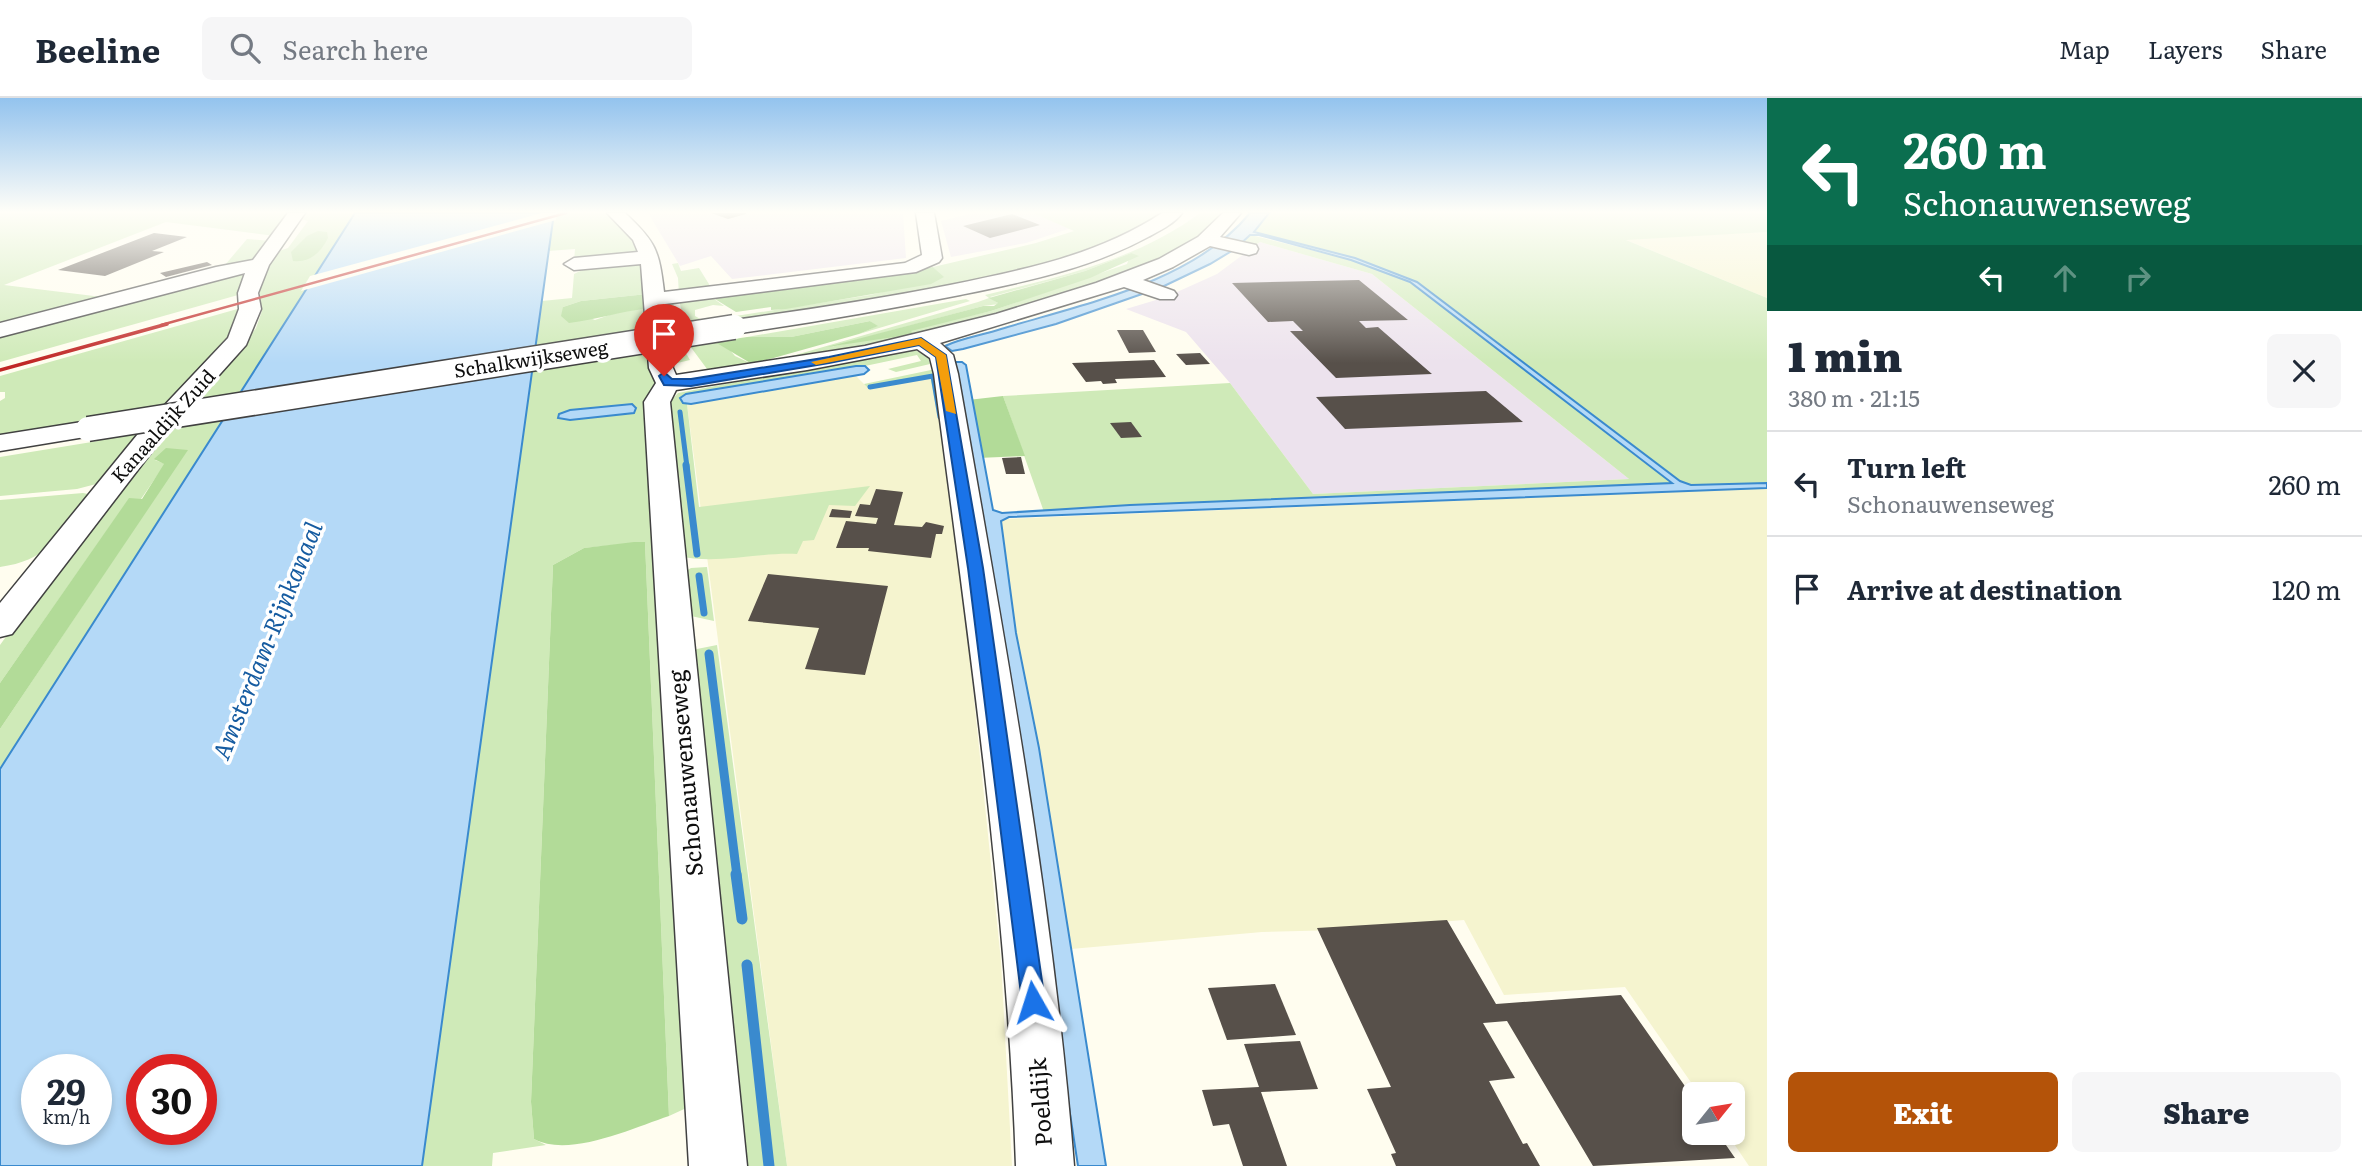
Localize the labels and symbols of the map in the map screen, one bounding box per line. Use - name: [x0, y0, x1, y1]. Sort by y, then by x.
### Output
- pin: [634, 304, 694, 376]
- street label: Schalkwijkseweg: [452, 332, 610, 384]
- street label: Kanaaldijk Zuid: [104, 362, 221, 488]
- water label: Amsterdam-Rijnkanaal: [202, 516, 330, 764]
- street label: Schonauwenseweg: [658, 668, 710, 878]
- position arrow: [996, 965, 1070, 1039]
- speed limit sign: 30: [126, 1054, 217, 1145]
- street label: Poeldijk: [1019, 1056, 1059, 1148]
- north arrow: [1682, 1082, 1745, 1144]

